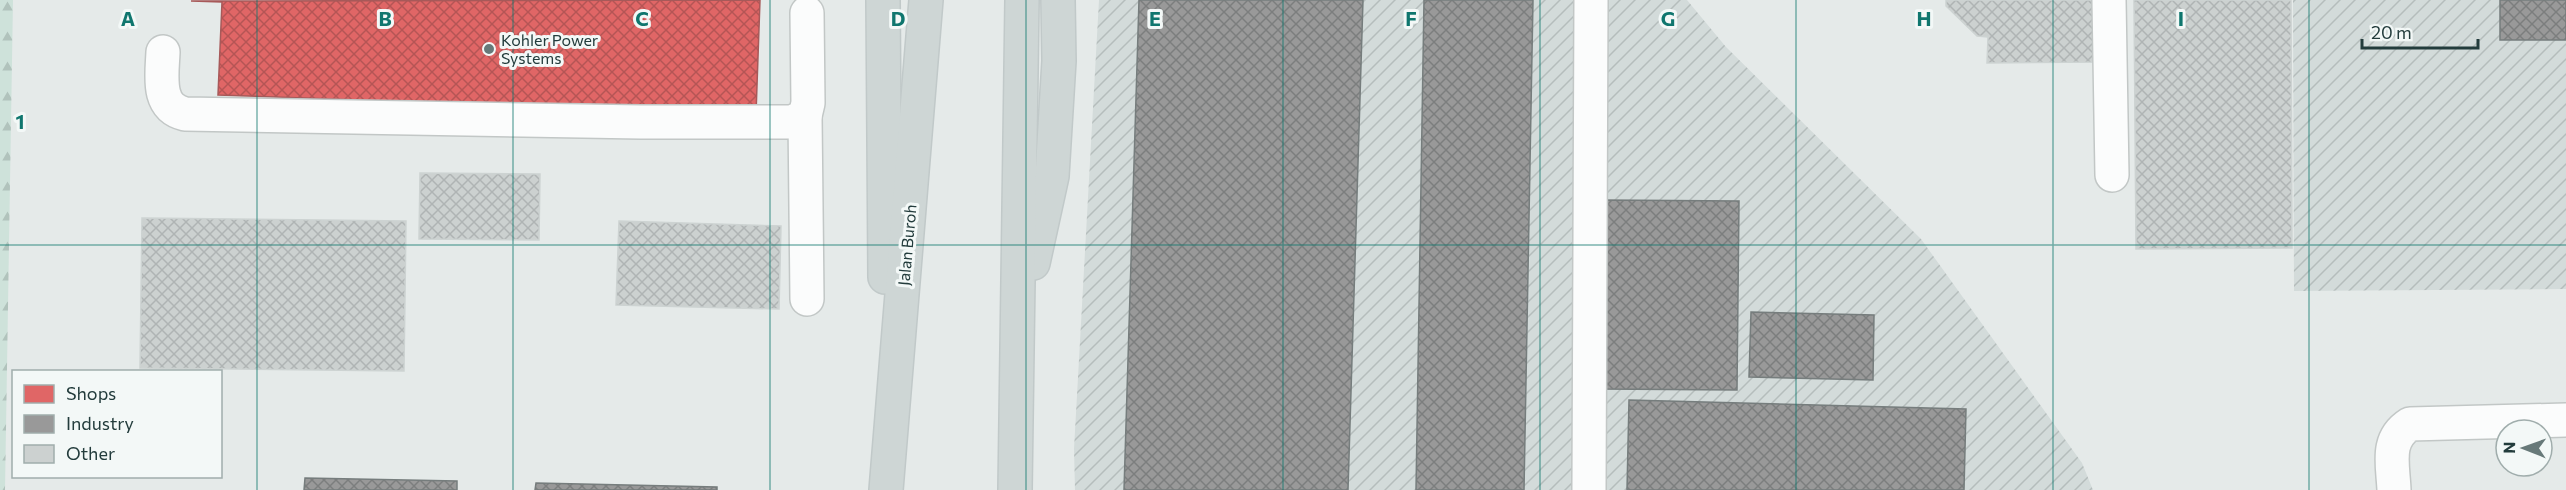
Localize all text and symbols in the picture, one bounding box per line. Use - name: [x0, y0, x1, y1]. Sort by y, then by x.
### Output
- text: A: [121, 6, 135, 30]
- text: B: [378, 6, 392, 30]
- text: C: [635, 6, 649, 30]
- text: D: [891, 6, 905, 30]
- text: E: [1149, 6, 1161, 30]
- text: F: [1405, 6, 1417, 30]
- text: G: [1661, 6, 1675, 30]
- text: H: [1917, 6, 1932, 30]
- text: I: [2178, 6, 2184, 30]
- scale bar: [2362, 12, 2478, 50]
- text: 20 m: [2371, 21, 2412, 43]
- place label: Kohler Power Systems: [501, 30, 599, 67]
- marker: Kohler Power Systems: [482, 42, 496, 56]
- text: 1: [15, 109, 25, 133]
- street label: Jalan Buroh: [893, 203, 920, 287]
- legend: [12, 370, 222, 478]
- text: Shops: [66, 382, 116, 404]
- text: Industry: [66, 412, 134, 434]
- north arrow: [2494, 418, 2554, 478]
- text: Other: [66, 442, 115, 464]
- text: N: [2499, 442, 2518, 454]

